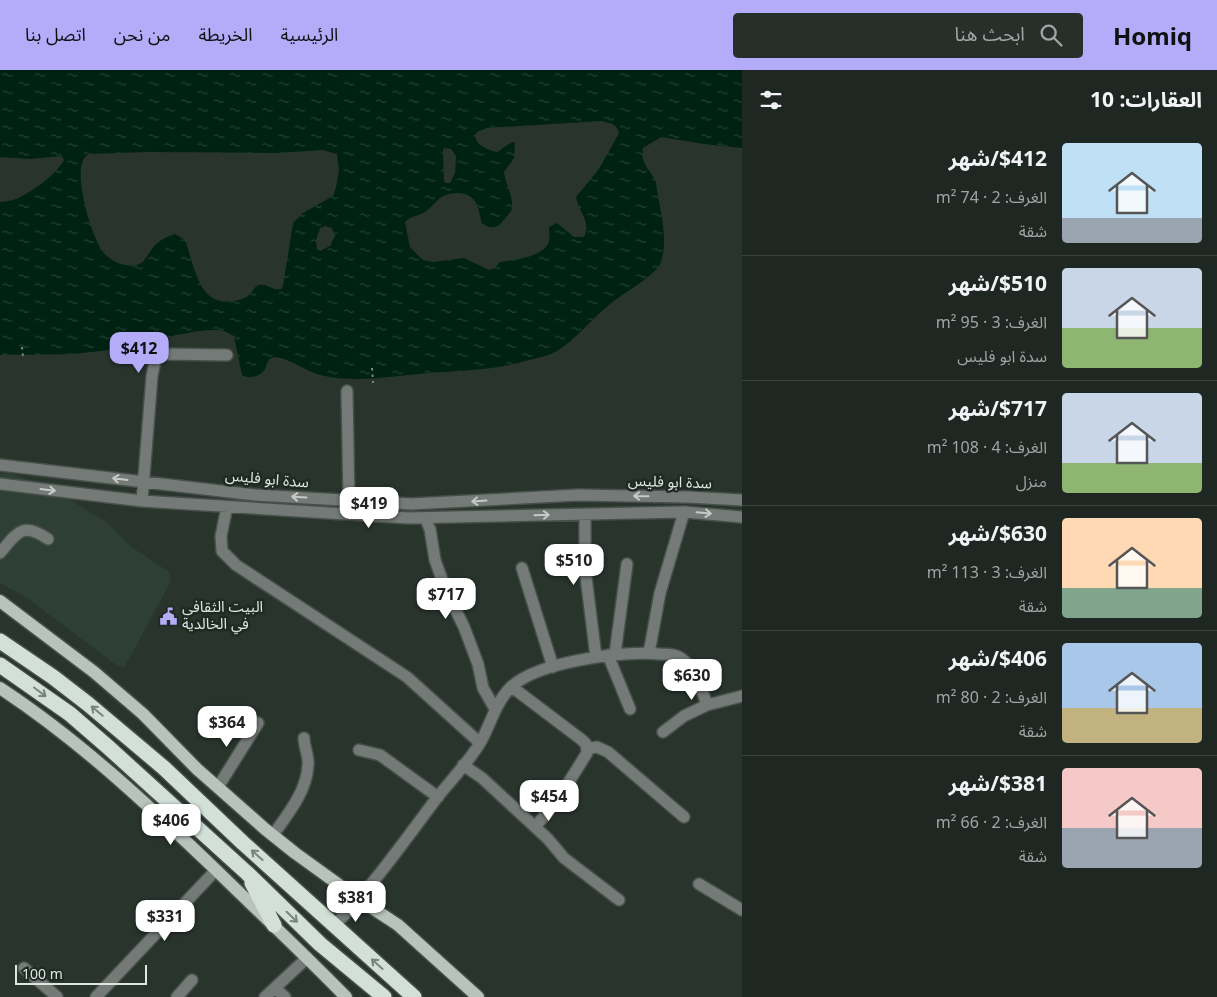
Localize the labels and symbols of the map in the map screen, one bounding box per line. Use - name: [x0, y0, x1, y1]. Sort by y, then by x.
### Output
- pin: $412: [109, 332, 169, 374]
- street label: سدة ابو فليس: [224, 464, 310, 492]
- street label: سدة ابو فليس: [628, 470, 713, 492]
- one-way arrow: [112, 474, 128, 484]
- one-way arrow: [40, 485, 56, 495]
- pin: $419: [339, 486, 399, 529]
- one-way arrow: [633, 491, 650, 501]
- one-way arrow: [291, 493, 307, 502]
- one-way arrow: [471, 496, 487, 506]
- one-way arrow: [696, 509, 712, 518]
- one-way arrow: [534, 511, 550, 520]
- pin: $510: [544, 544, 604, 586]
- pin: $717: [416, 578, 476, 620]
- place label: البيت الثقافي في الخالدية: [182, 596, 263, 635]
- public building icon: البيت الثقافي في الخالدية: [158, 606, 178, 626]
- pin: $630: [662, 658, 722, 701]
- one-way arrow: [33, 687, 46, 698]
- one-way arrow: [91, 706, 104, 717]
- pin: $364: [197, 706, 257, 748]
- pin: $454: [519, 780, 579, 822]
- pin: $406: [141, 804, 201, 846]
- one-way arrow: [250, 849, 263, 861]
- pin: $381: [326, 880, 386, 923]
- pin: $331: [135, 900, 195, 942]
- one-way arrow: [286, 911, 298, 923]
- one-way arrow: [371, 959, 384, 970]
- scale bar: [15, 962, 148, 985]

